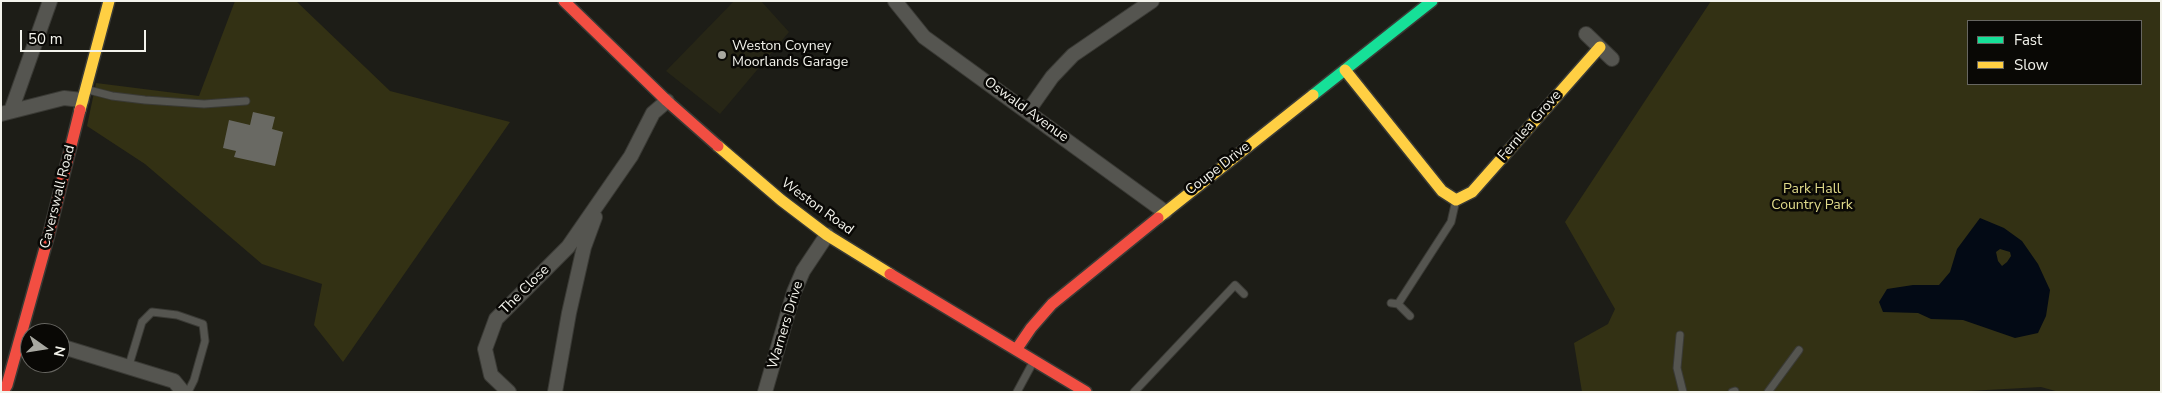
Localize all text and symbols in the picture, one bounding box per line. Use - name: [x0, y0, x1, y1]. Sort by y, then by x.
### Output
- scale bar: [22, 20, 149, 52]
- legend: [1967, 20, 2142, 85]
- text: 50 m: [28, 29, 63, 49]
- text: Fast: [2014, 30, 2042, 50]
- place label: Weston Coyney Moorlands Garage: [732, 39, 848, 72]
- marker: Weston Coyney Moorlands Garage: [716, 49, 728, 61]
- text: Slow: [2014, 55, 2048, 75]
- street label: Oswald Avenue: [981, 74, 1071, 146]
- street label: Fernlea Grove: [1495, 87, 1565, 165]
- street label: Coupe Drive: [1182, 139, 1254, 199]
- street label: Caverswall Road: [37, 143, 79, 251]
- street label: Weston Road: [778, 175, 856, 239]
- park label: Park Hall Country Park: [1771, 182, 1853, 214]
- street label: The Close: [497, 262, 553, 318]
- street label: Warners Drive: [765, 279, 807, 371]
- north arrow: [20, 323, 70, 373]
- text: N: [49, 344, 70, 358]

